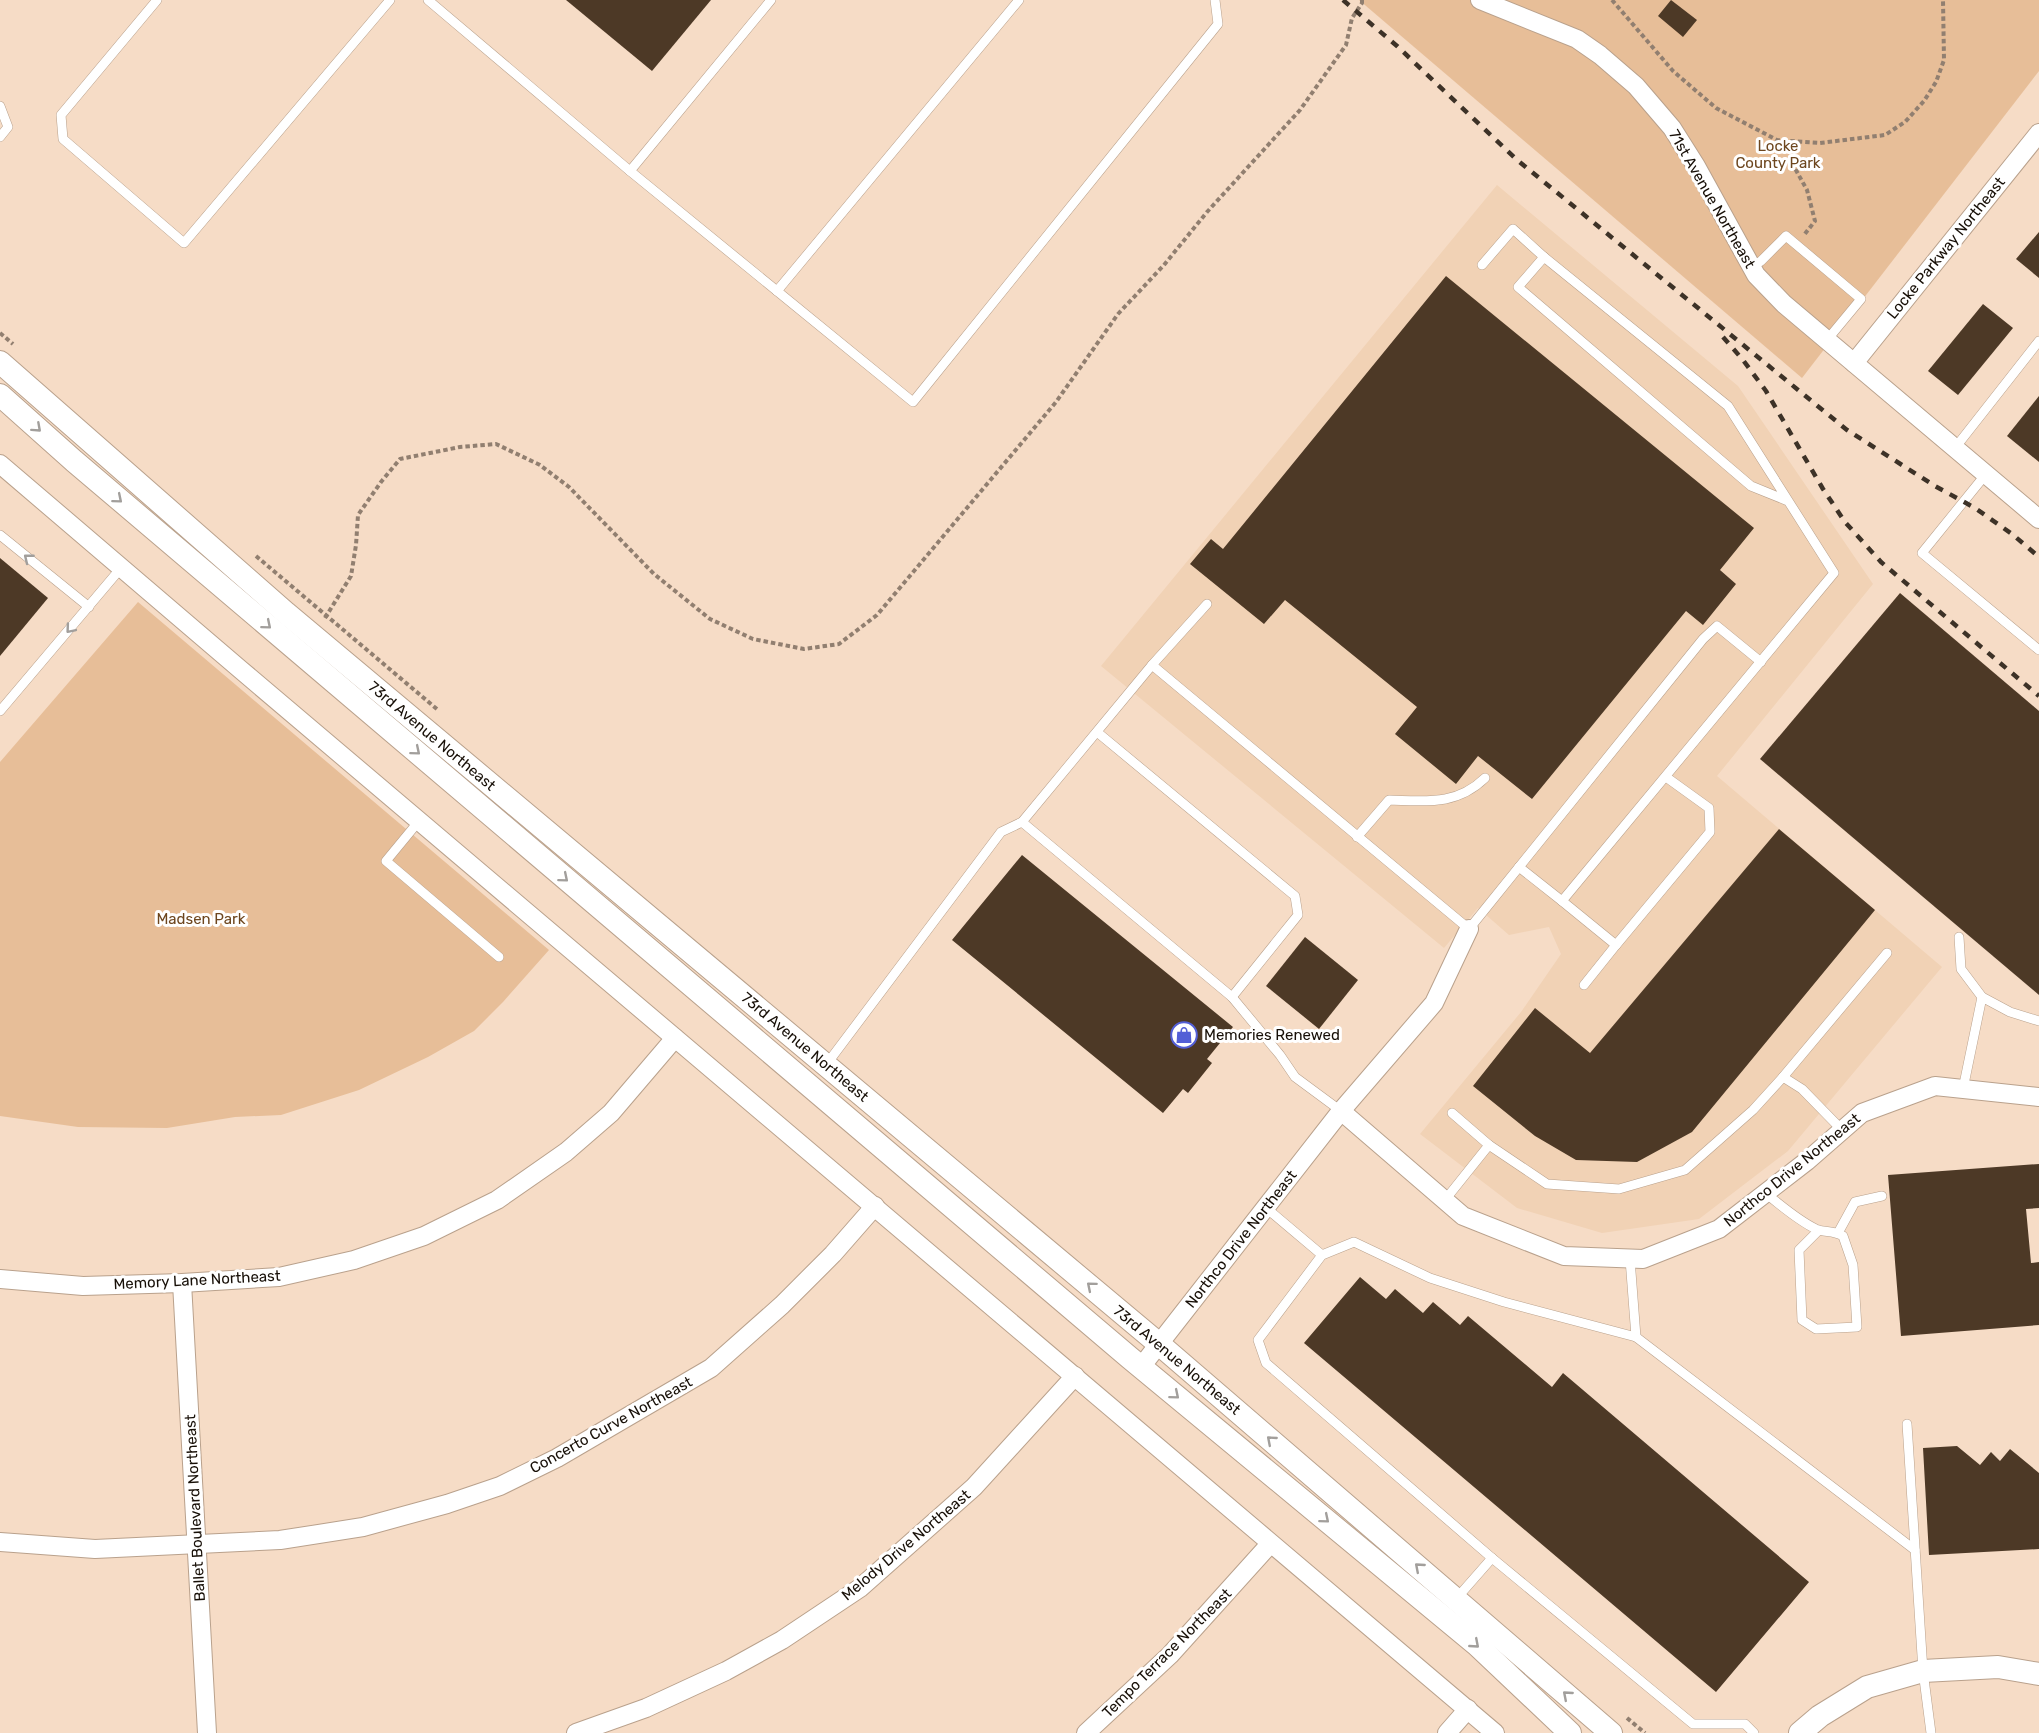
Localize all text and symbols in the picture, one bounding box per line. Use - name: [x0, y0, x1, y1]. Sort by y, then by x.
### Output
- street label: 71st Avenue Northeast: [1665, 127, 1759, 272]
- park label: Locke County Park: [1735, 137, 1821, 172]
- street label: Locke Parkway Northeast: [1883, 173, 2009, 323]
- one-way arrow: [30, 421, 41, 432]
- one-way arrow: [111, 492, 122, 503]
- one-way arrow: [24, 554, 35, 565]
- one-way arrow: [260, 618, 271, 629]
- one-way arrow: [67, 622, 78, 633]
- street label: 73rd Avenue Northeast: [365, 677, 499, 795]
- one-way arrow: [409, 744, 420, 755]
- one-way arrow: [557, 870, 568, 881]
- park label: Madsen Park: [156, 910, 246, 928]
- street label: 73rd Avenue Northeast: [738, 988, 872, 1106]
- shop icon: Memories Renewed: [1169, 1020, 1199, 1050]
- place label: Memories Renewed: [1204, 1026, 1340, 1044]
- street label: Northco Drive Northeast: [1720, 1109, 1864, 1230]
- street label: Northco Drive Northeast: [1182, 1166, 1301, 1312]
- street label: Memory Lane Northeast: [113, 1267, 281, 1293]
- one-way arrow: [1087, 1283, 1098, 1294]
- street label: 73rd Avenue Northeast: [1110, 1301, 1244, 1419]
- street label: Concerto Curve Northeast: [527, 1373, 695, 1477]
- one-way arrow: [1168, 1388, 1179, 1399]
- street label: Ballet Boulevard Northeast: [181, 1414, 209, 1602]
- one-way arrow: [1267, 1436, 1278, 1447]
- street label: Melody Drive Northeast: [838, 1486, 974, 1604]
- one-way arrow: [1318, 1512, 1329, 1523]
- one-way arrow: [1415, 1564, 1426, 1575]
- street label: Tempo Terrace Northeast: [1099, 1585, 1235, 1721]
- one-way arrow: [1468, 1637, 1479, 1648]
- one-way arrow: [1563, 1691, 1574, 1702]

